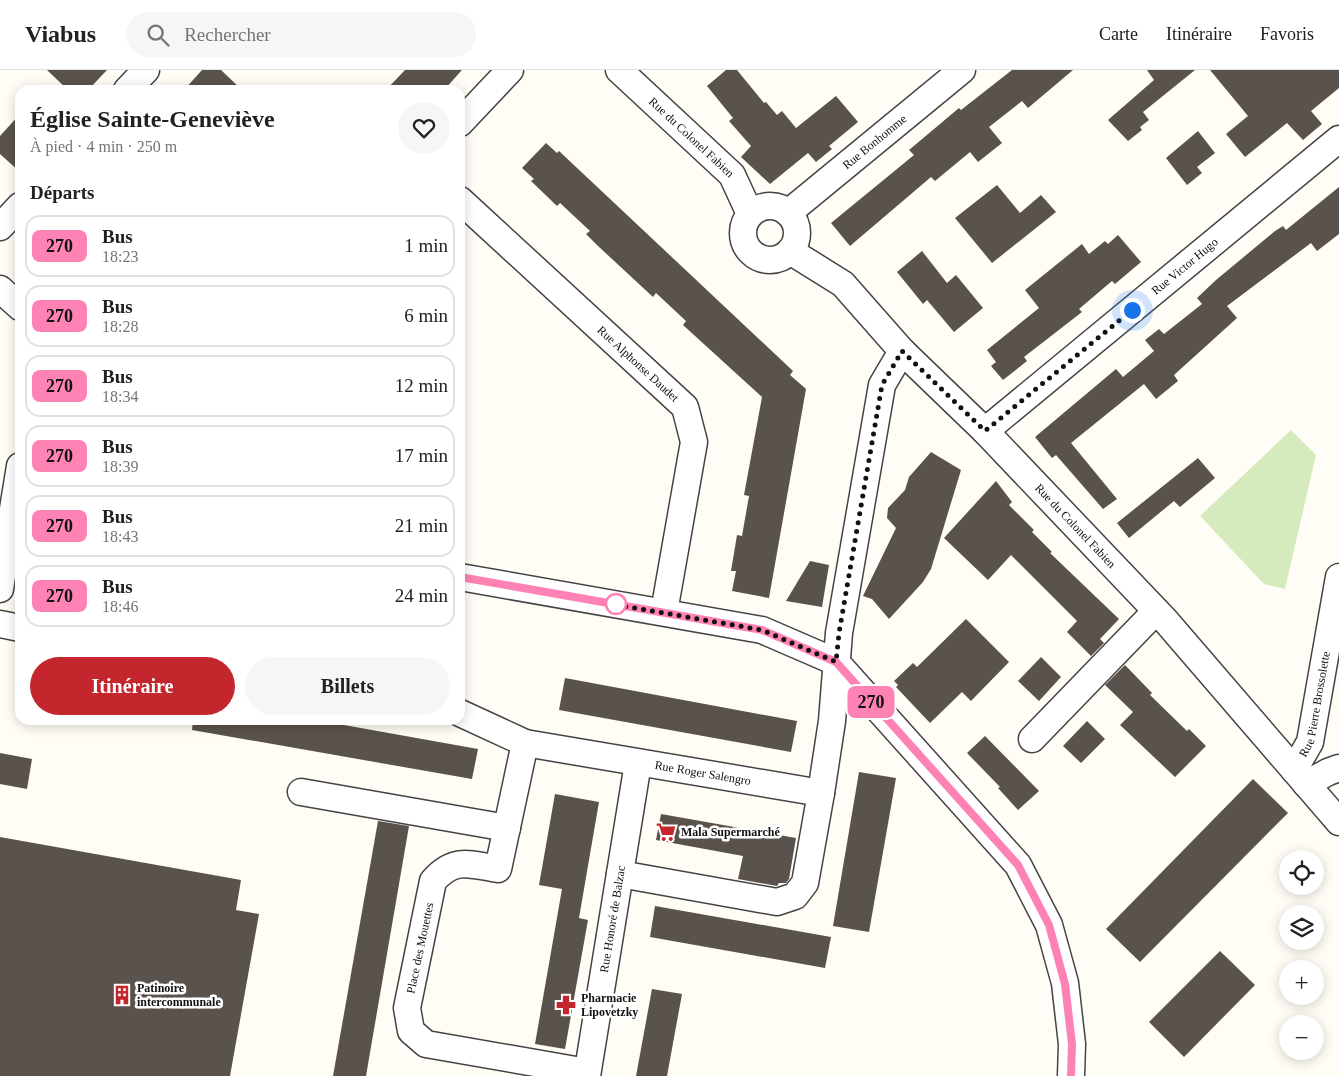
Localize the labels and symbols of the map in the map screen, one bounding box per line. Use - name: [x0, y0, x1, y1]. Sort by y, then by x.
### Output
- street label: Rue du Colonel Fabien: [646, 94, 737, 180]
- street label: Rue Bonhomme: [840, 112, 909, 172]
- street label: Rue Victor Hugo: [1149, 235, 1221, 298]
- your location: [1120, 298, 1145, 323]
- street label: Rue Alphonse Daudet: [595, 323, 682, 405]
- street label: Rue du Colonel Fabien: [1032, 481, 1119, 571]
- unlabelled marker: [605, 593, 627, 615]
- street label: Rue Pierre Brossolette: [1296, 650, 1333, 760]
- line badge: 270: [842, 686, 900, 718]
- street label: Rue Roger Salengro: [654, 758, 752, 788]
- supermarket icon: Mala Supermarché: [655, 821, 677, 843]
- place label: Mala Supermarché: [681, 825, 780, 839]
- street label: Rue Honoré de Balzac: [597, 864, 628, 974]
- street label: Place des Mouettes: [404, 901, 437, 995]
- place label: Patinoire intercommunale: [137, 981, 221, 1009]
- building icon: Patinoire intercommunale: [111, 984, 133, 1006]
- place label: Pharmacie Lipovetzky: [581, 991, 638, 1019]
- pharmacy icon: Pharmacie Lipovetzky: [555, 994, 577, 1016]

